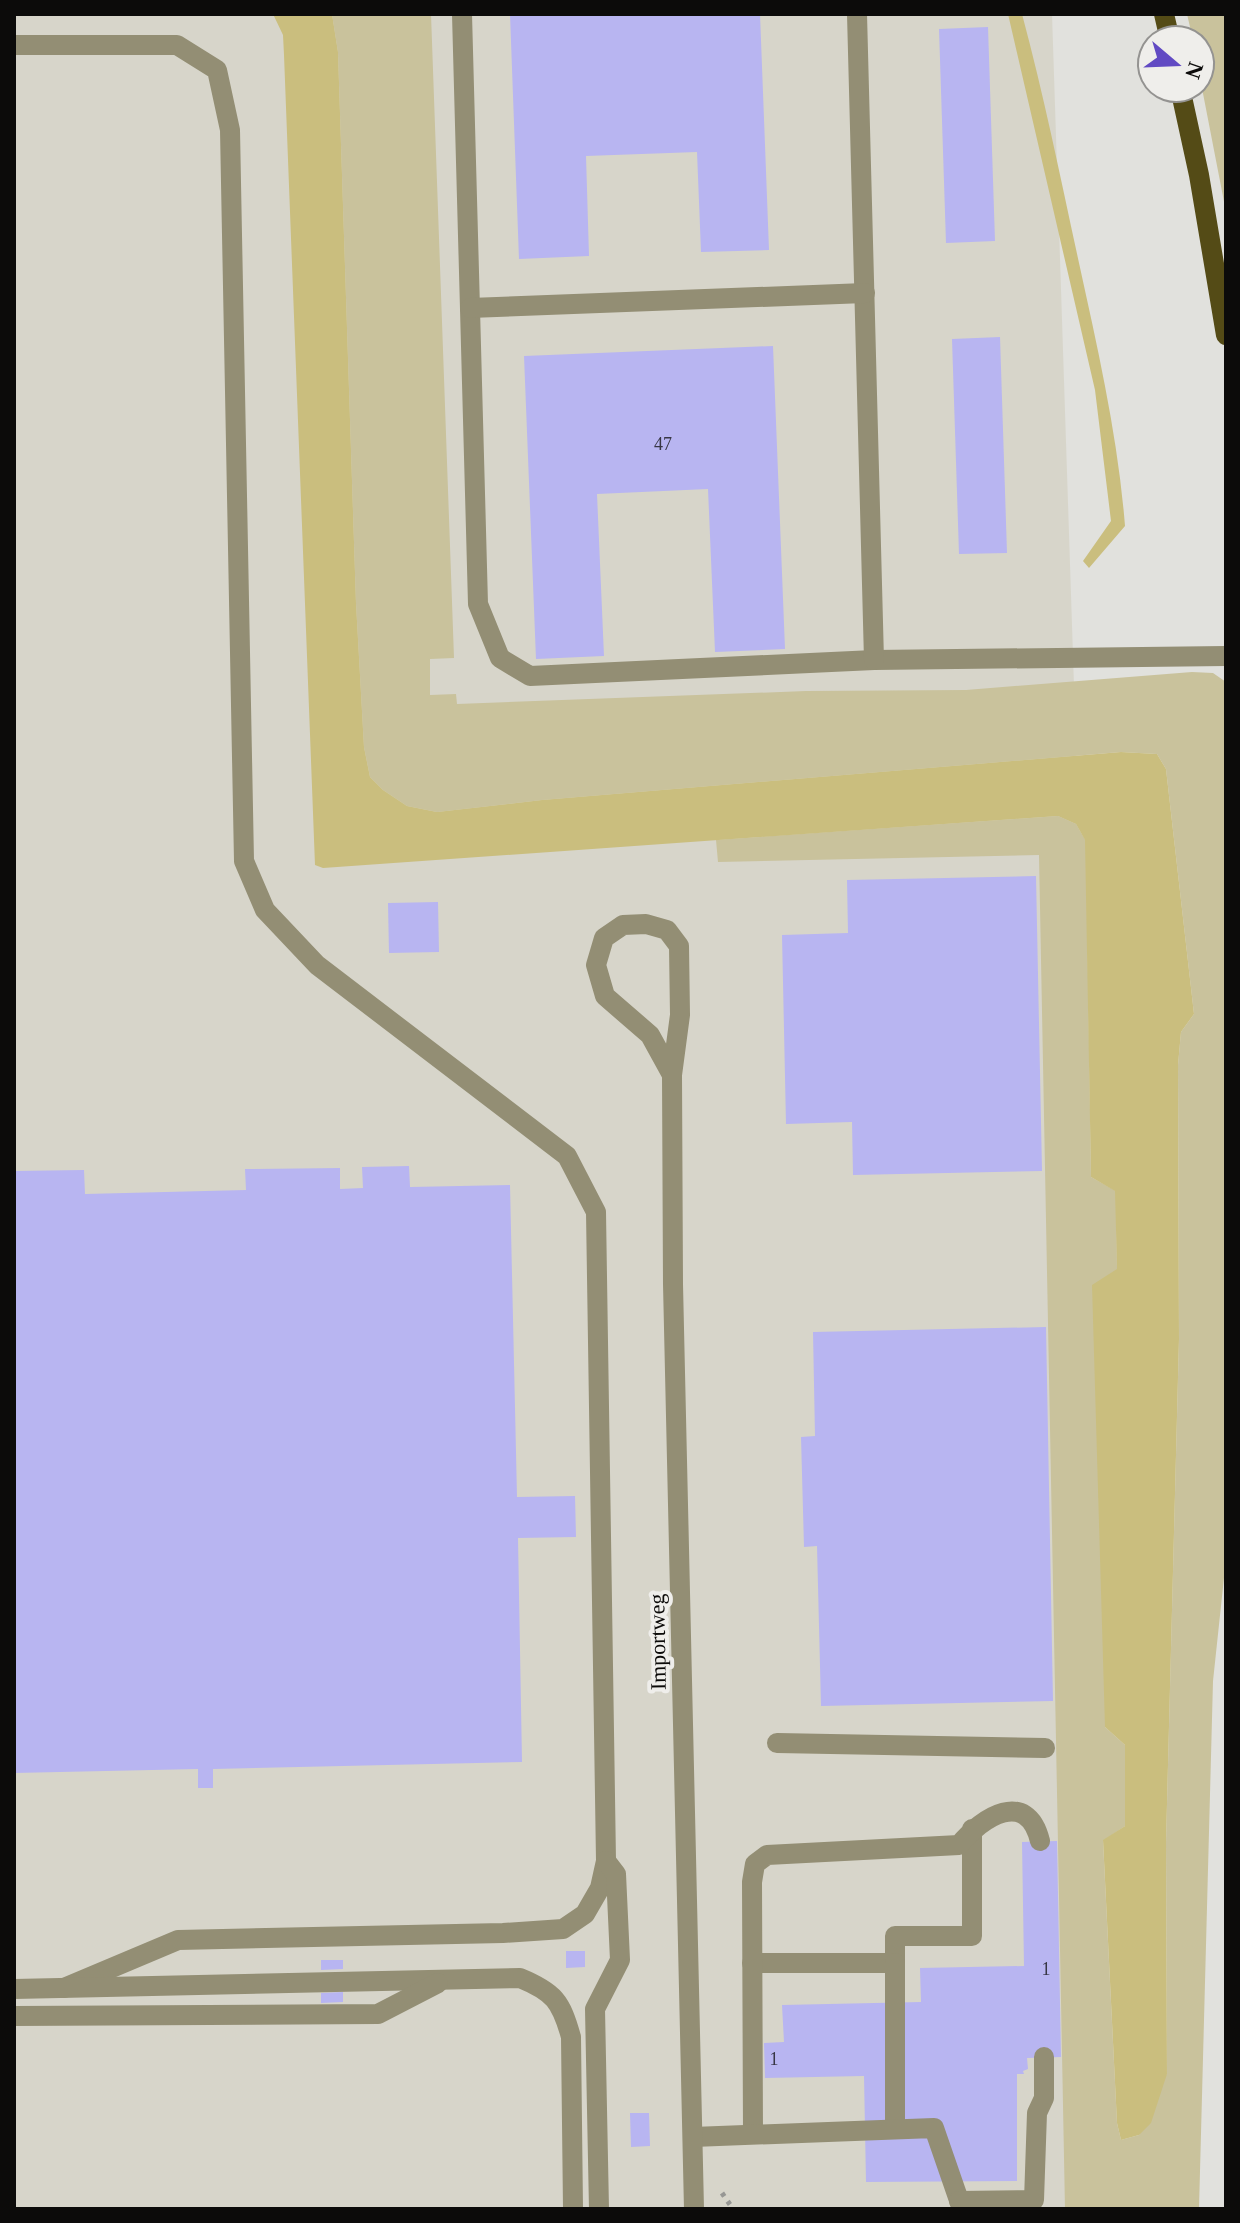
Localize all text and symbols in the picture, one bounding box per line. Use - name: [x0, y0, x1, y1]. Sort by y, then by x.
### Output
- north arrow: [1136, 24, 1216, 104]
- text: N: [1180, 59, 1209, 82]
- house number: 47: [654, 434, 672, 454]
- street label: Importweg: [644, 1594, 671, 1690]
- house number: 1: [1042, 1959, 1051, 1979]
- house number: 1: [770, 2049, 779, 2069]

